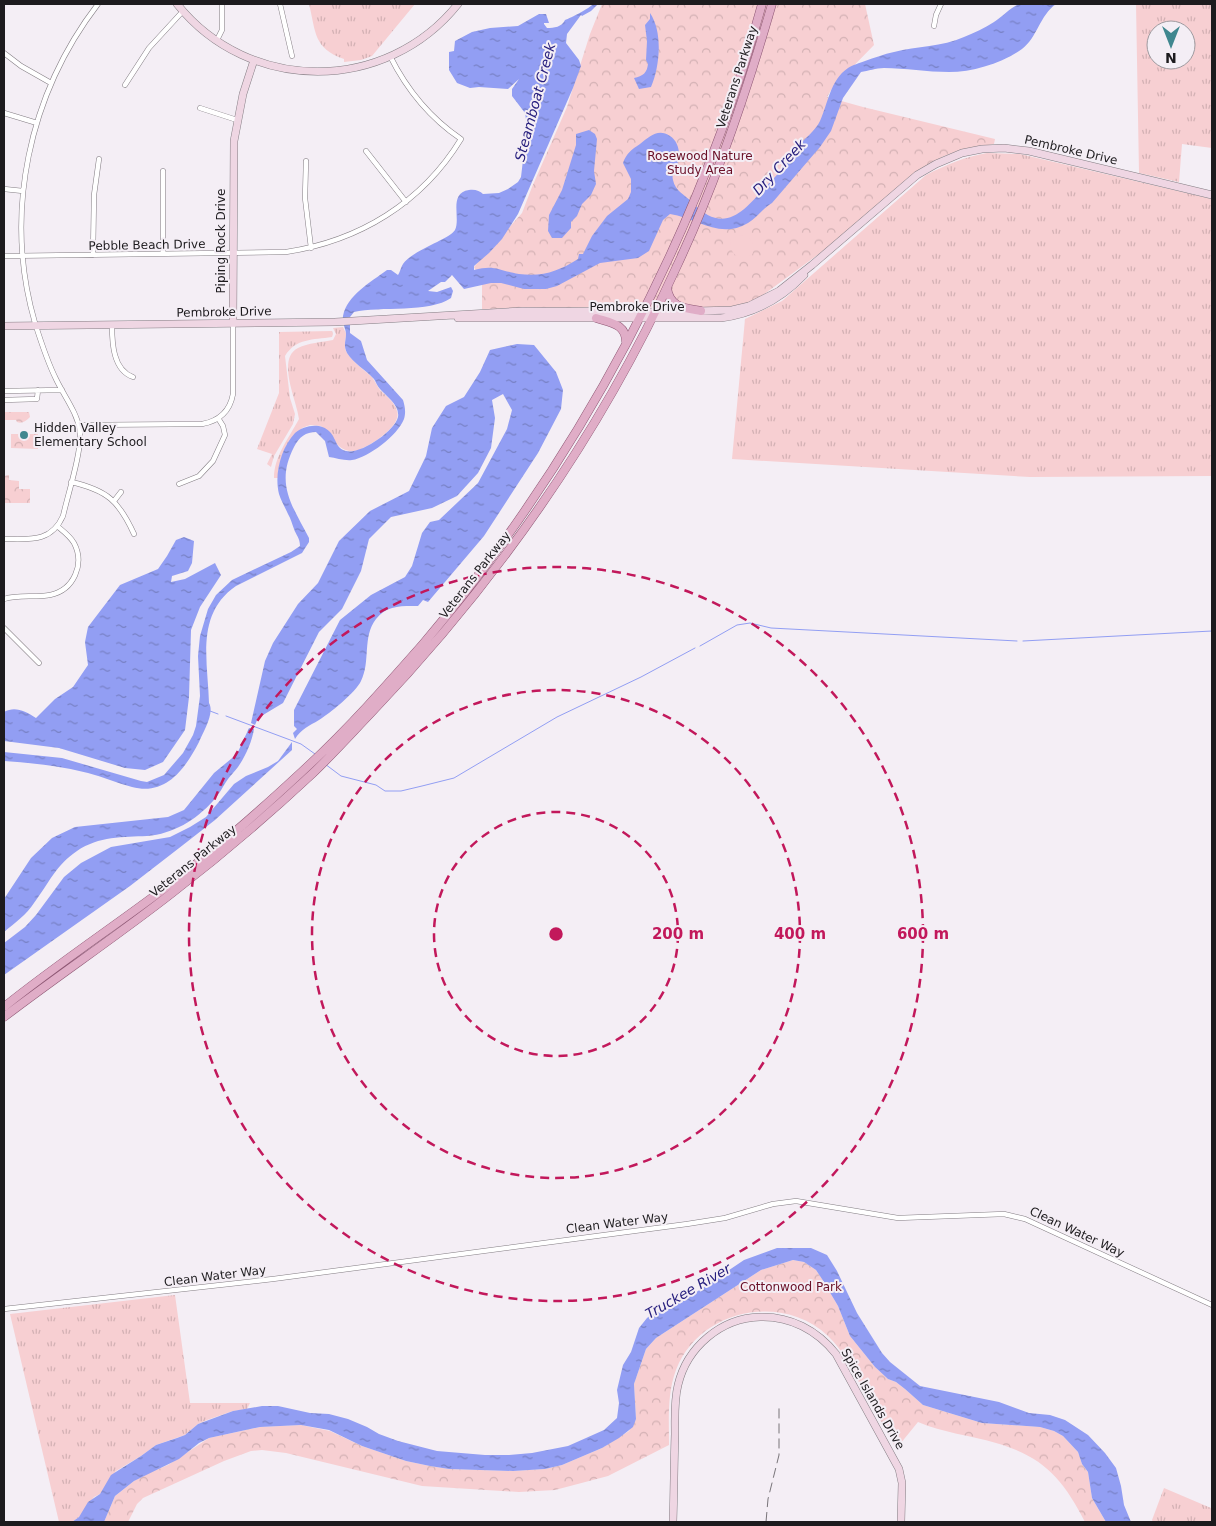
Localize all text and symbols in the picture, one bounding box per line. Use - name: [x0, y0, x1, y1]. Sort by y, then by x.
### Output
- north arrow: [1146, 20, 1196, 70]
- street label: Veterans Parkway: [714, 24, 760, 130]
- water label: Steamboat Creek: [511, 40, 559, 163]
- text: N: [1165, 50, 1177, 66]
- street label: Pembroke Drive: [1023, 132, 1119, 168]
- water label: Dry Creek: [749, 135, 809, 198]
- park label: Rosewood Nature Study Area: [647, 149, 753, 177]
- street label: Piping Rock Drive: [214, 189, 228, 293]
- street label: Pebble Beach Drive: [88, 237, 206, 253]
- street label: Pembroke Drive: [589, 300, 685, 314]
- street label: Pembroke Drive: [176, 304, 272, 320]
- place label: Hidden Valley Elementary School: [34, 421, 147, 449]
- marker: Hidden Valley Elementary School: [18, 429, 30, 441]
- street label: Veterans Parkway: [437, 529, 513, 621]
- street label: Veterans Parkway: [147, 822, 239, 900]
- centre of rings: [547, 925, 565, 943]
- text: 200 m: [652, 925, 704, 943]
- text: 400 m: [774, 925, 826, 943]
- text: 600 m: [897, 925, 949, 943]
- street label: Clean Water Way: [1027, 1204, 1127, 1260]
- street label: Clean Water Way: [565, 1210, 669, 1236]
- water label: Truckee River: [642, 1259, 735, 1322]
- street label: Clean Water Way: [163, 1263, 267, 1289]
- park label: Cottonwood Park: [740, 1280, 842, 1294]
- street label: Spice Islands Drive: [838, 1346, 908, 1452]

